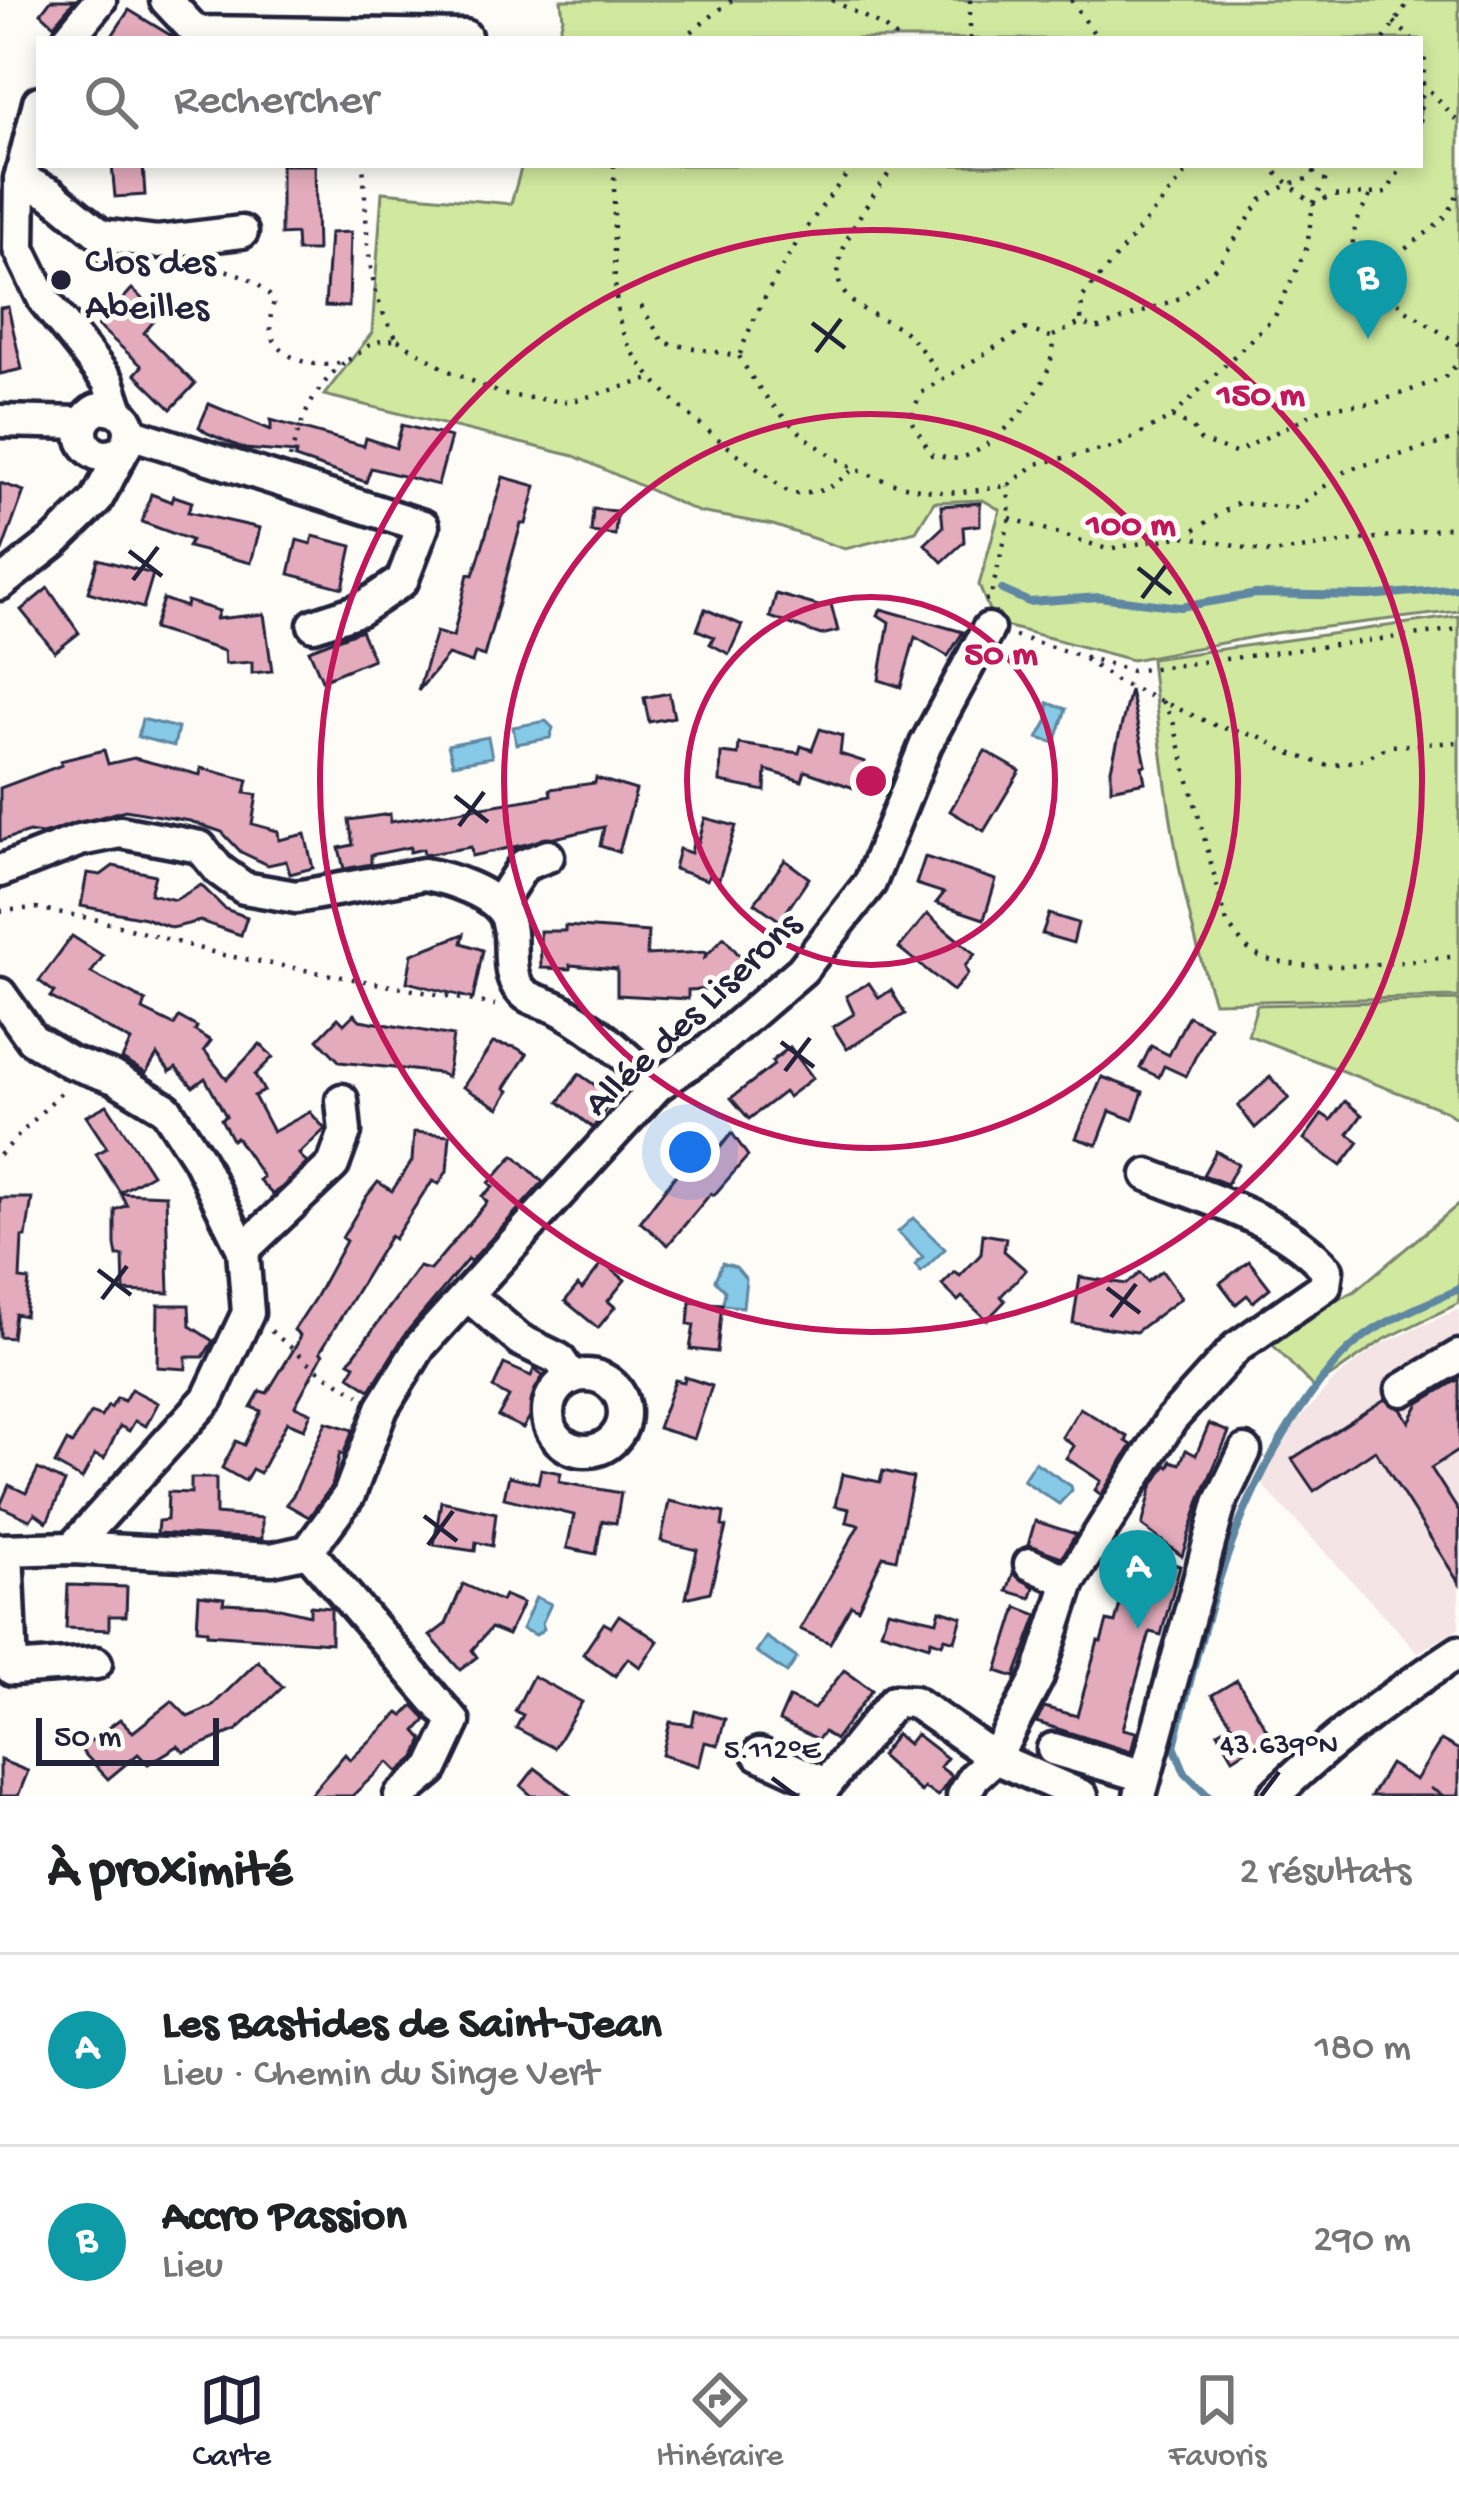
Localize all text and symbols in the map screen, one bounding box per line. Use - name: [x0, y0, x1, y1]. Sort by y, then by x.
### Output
- search box: [36, 36, 1423, 168]
- icon: search: [78, 69, 144, 135]
- text: Rechercher: [174, 76, 378, 129]
- pin: B: [1329, 240, 1407, 339]
- place label: Clos des Abeilles: [85, 242, 218, 333]
- marker: Clos des Abeilles: [48, 267, 74, 293]
- text: 150 m: [1215, 376, 1305, 419]
- text: 100 m: [1084, 506, 1176, 549]
- text: 50 m: [964, 635, 1038, 678]
- centre of rings: [850, 760, 892, 802]
- street label: Allée des Liserons: [577, 903, 814, 1129]
- your location: [660, 1122, 720, 1182]
- pin: A: [1099, 1530, 1177, 1629]
- scale bar: [36, 1712, 219, 1765]
- text: 50 m: [54, 1720, 121, 1758]
- text: 43.639°N: [1220, 1730, 1338, 1765]
- text: 5.112°E: [724, 1735, 821, 1770]
- text: À proximité: [48, 1844, 292, 1904]
- text: 2 résultats: [1240, 1851, 1411, 1897]
- text: Les Bastides de Saint-Jean: [162, 2000, 662, 2053]
- text: A: [75, 2027, 99, 2073]
- text: 180 m: [1315, 2027, 1411, 2073]
- text: Lieu · Chemin du Singe Vert: [162, 2053, 599, 2099]
- text: Accro Passion: [162, 2192, 407, 2245]
- text: B: [77, 2219, 97, 2265]
- text: 290 m: [1313, 2219, 1411, 2265]
- text: Lieu: [162, 2245, 223, 2291]
- tab: Carte: [193, 2367, 271, 2477]
- tab: Itinéraire: [656, 2367, 783, 2477]
- tab: Favoris: [1169, 2367, 1266, 2477]

